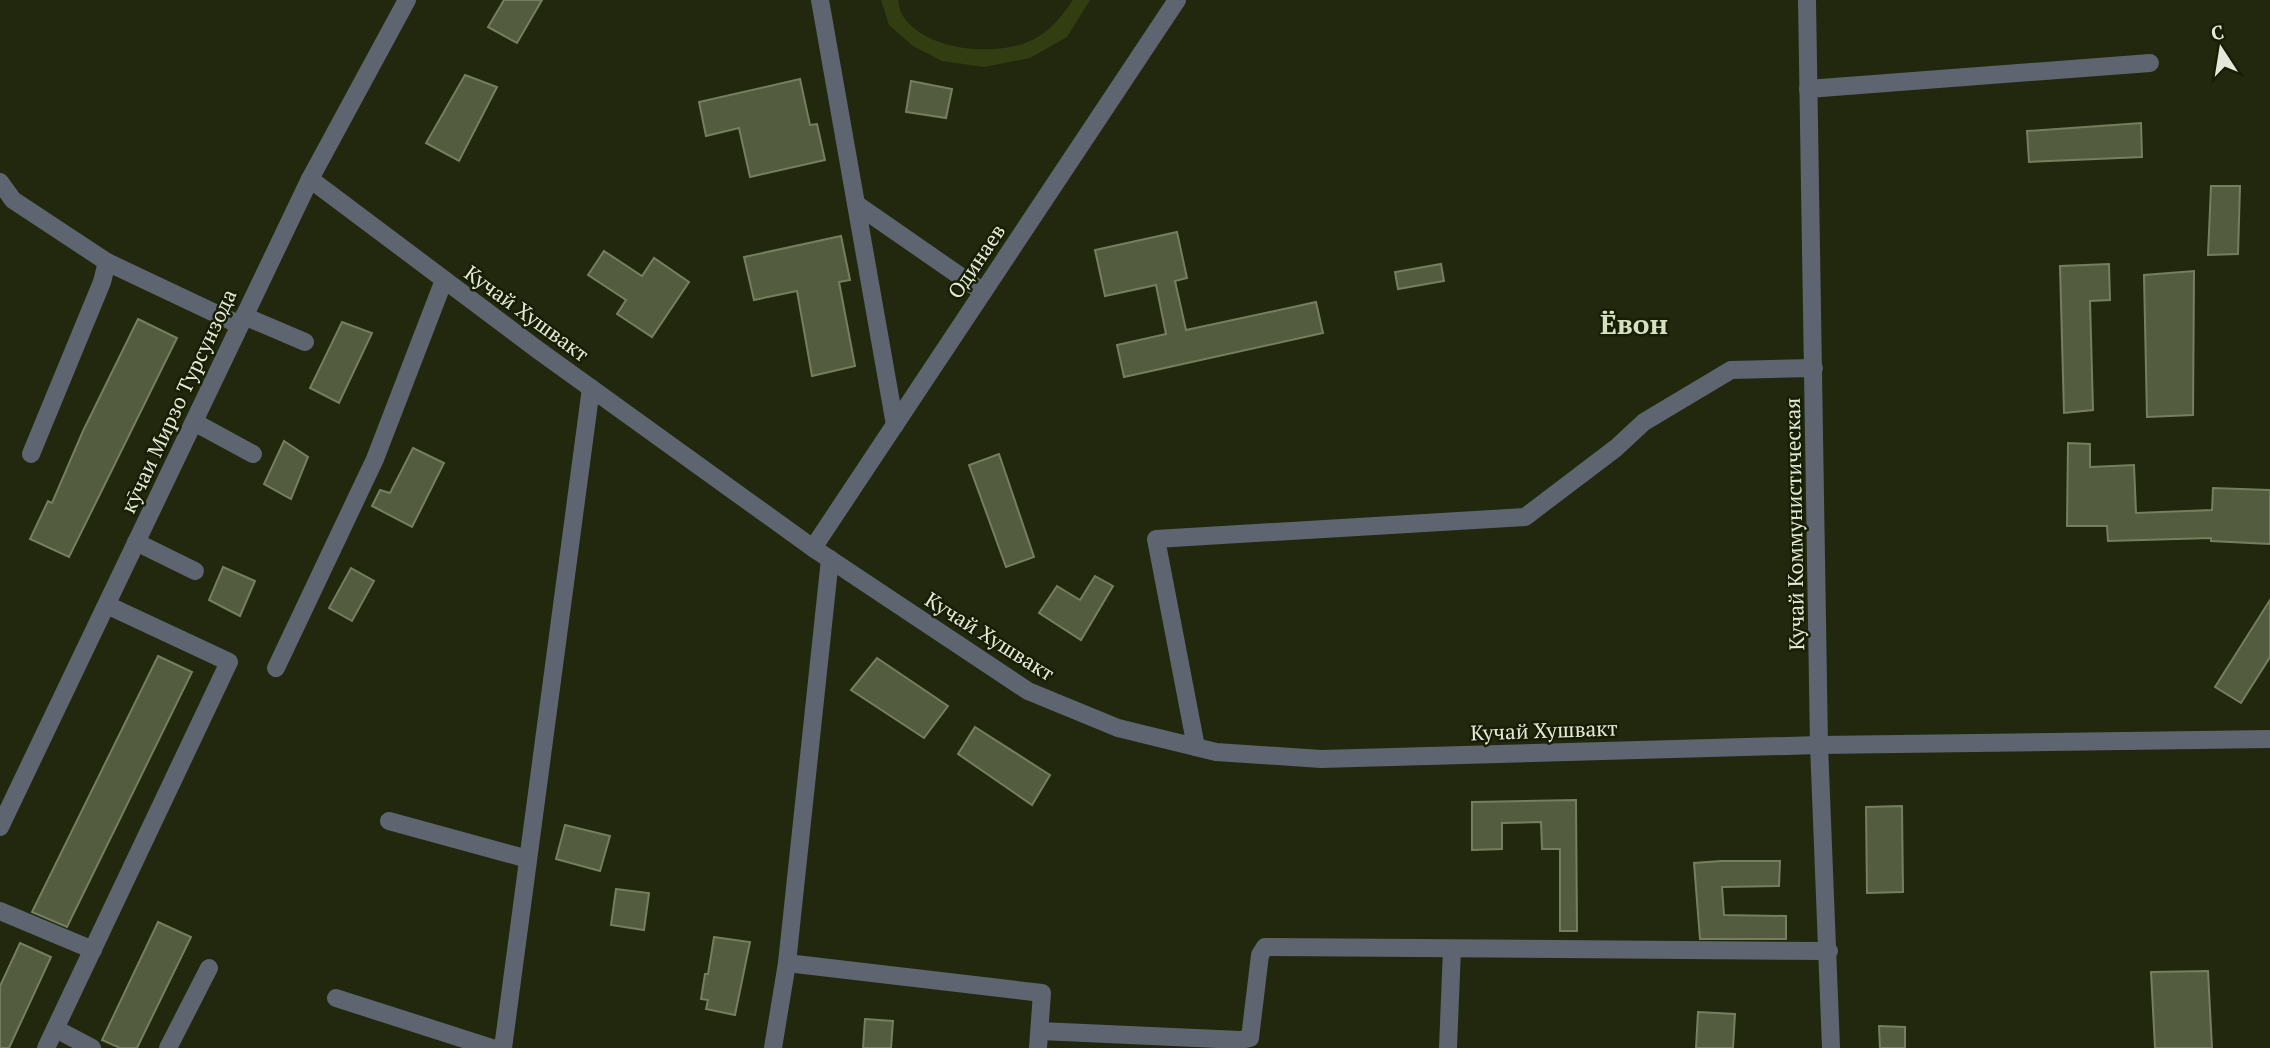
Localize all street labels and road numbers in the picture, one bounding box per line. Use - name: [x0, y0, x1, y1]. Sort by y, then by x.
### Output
- street label: Одинаев: [941, 218, 1011, 304]
- street label: Кучай Хушвакт: [459, 258, 595, 368]
- street label: кӯчаи Мирзо Турсунзода: [114, 284, 242, 518]
- street label: Кучай Коммунистическая: [1778, 397, 1810, 651]
- street label: Кучай Хушвакт: [920, 585, 1060, 687]
- street label: Кучай Хушвакт: [1470, 713, 1618, 747]

